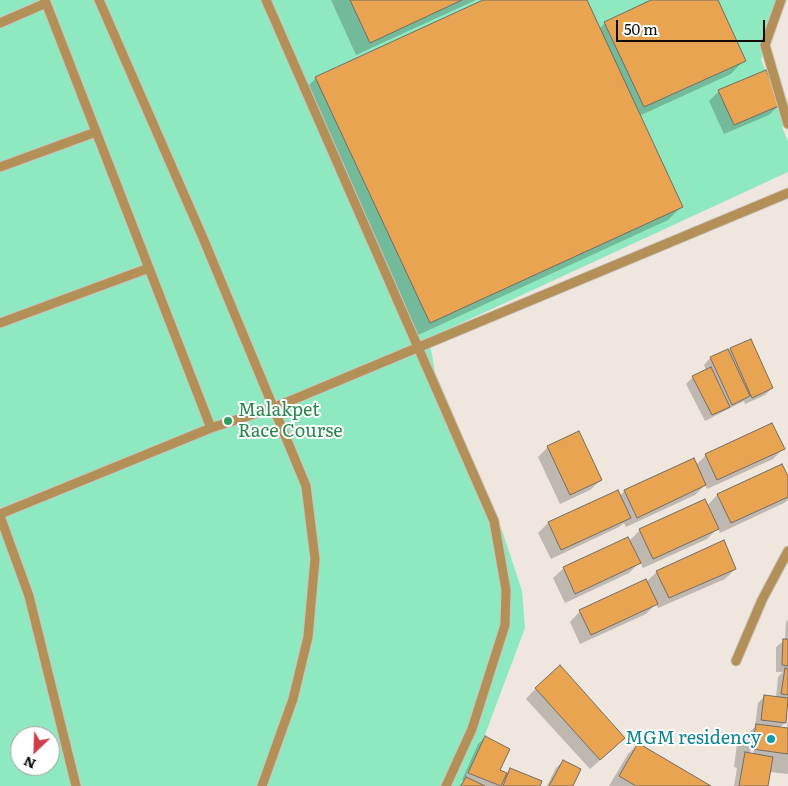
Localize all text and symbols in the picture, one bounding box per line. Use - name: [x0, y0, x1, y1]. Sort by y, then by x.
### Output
- scale bar: [618, 10, 767, 42]
- text: 50 m: [624, 17, 658, 40]
- place label: Malakpet Race Course: [238, 400, 343, 442]
- marker: Malakpet Race Course: [222, 415, 234, 427]
- north arrow: [10, 726, 60, 776]
- place label: MGM residency: [625, 728, 761, 750]
- marker: MGM residency: [765, 733, 777, 745]
- text: N: [20, 752, 39, 775]

